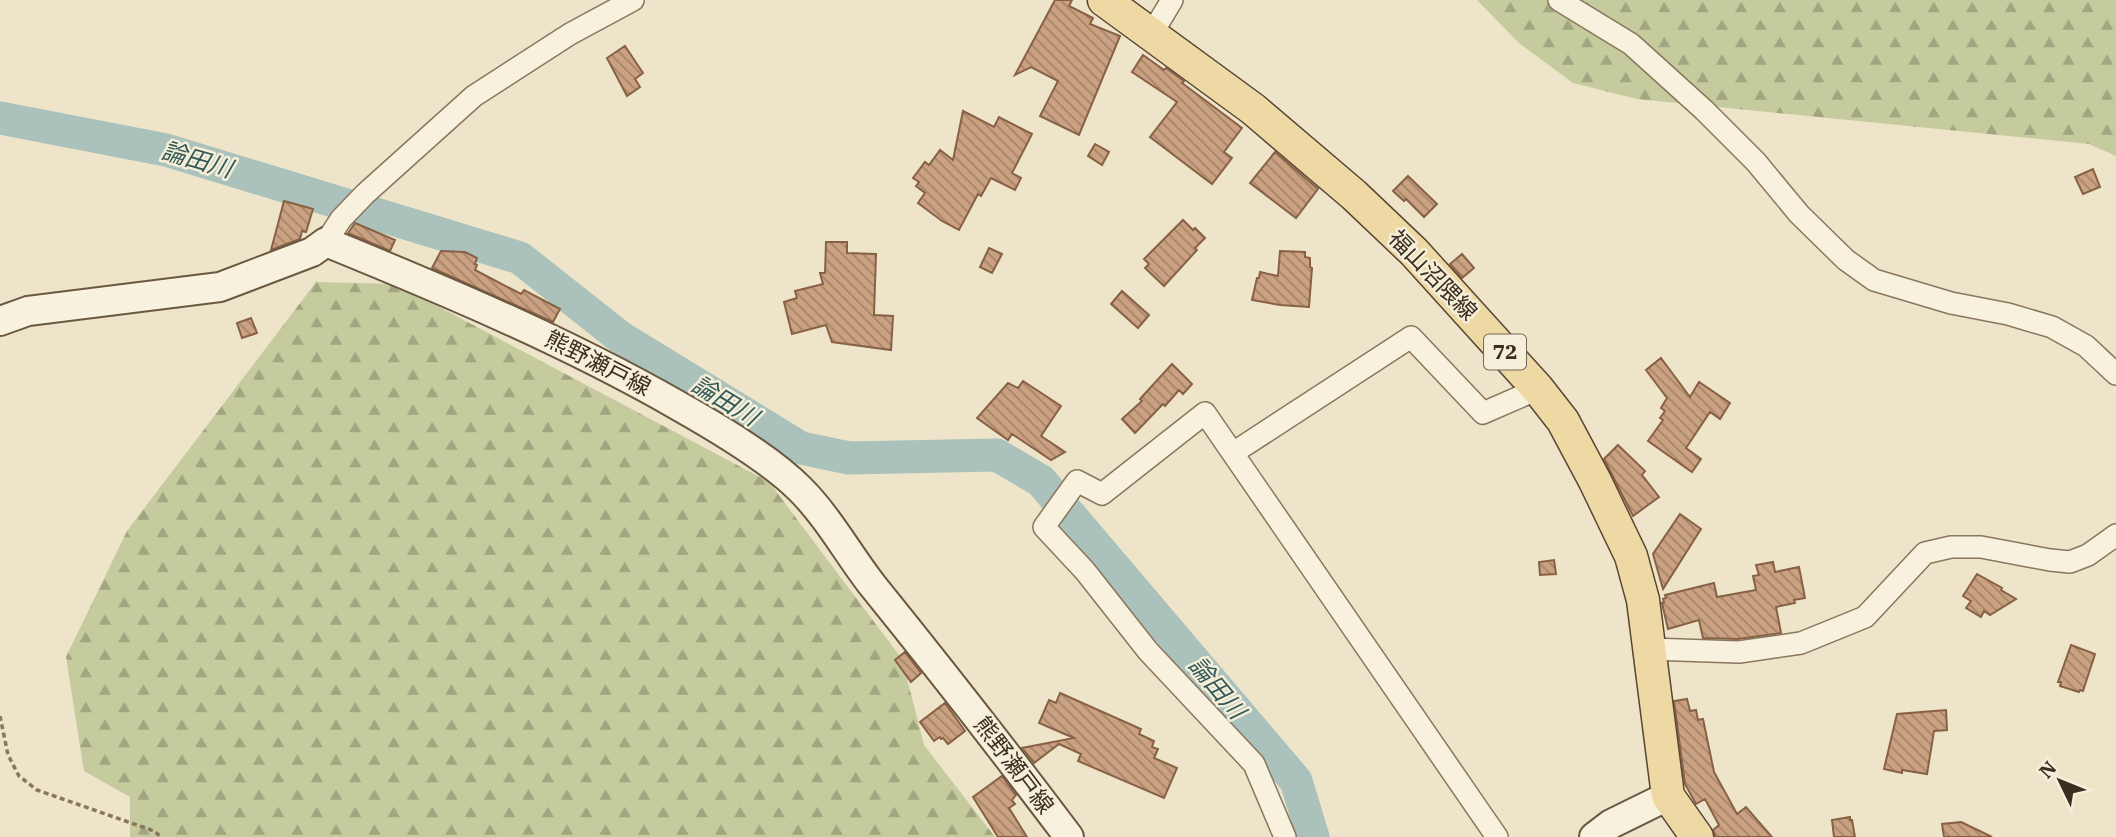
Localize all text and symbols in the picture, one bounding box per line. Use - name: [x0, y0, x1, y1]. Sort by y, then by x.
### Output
- water label: 論田川: [158, 134, 239, 185]
- street label: 福山沼隈線: [1383, 223, 1484, 326]
- street label: 熊野瀬戸線: [540, 323, 656, 402]
- road number: 72: [1484, 334, 1526, 370]
- water label: 論田川: [686, 368, 767, 434]
- water label: 論田川: [1182, 649, 1255, 728]
- street label: 熊野瀬戸線: [968, 709, 1061, 819]
- north arrow: [2025, 746, 2095, 816]
- text: N: [2034, 756, 2061, 783]

